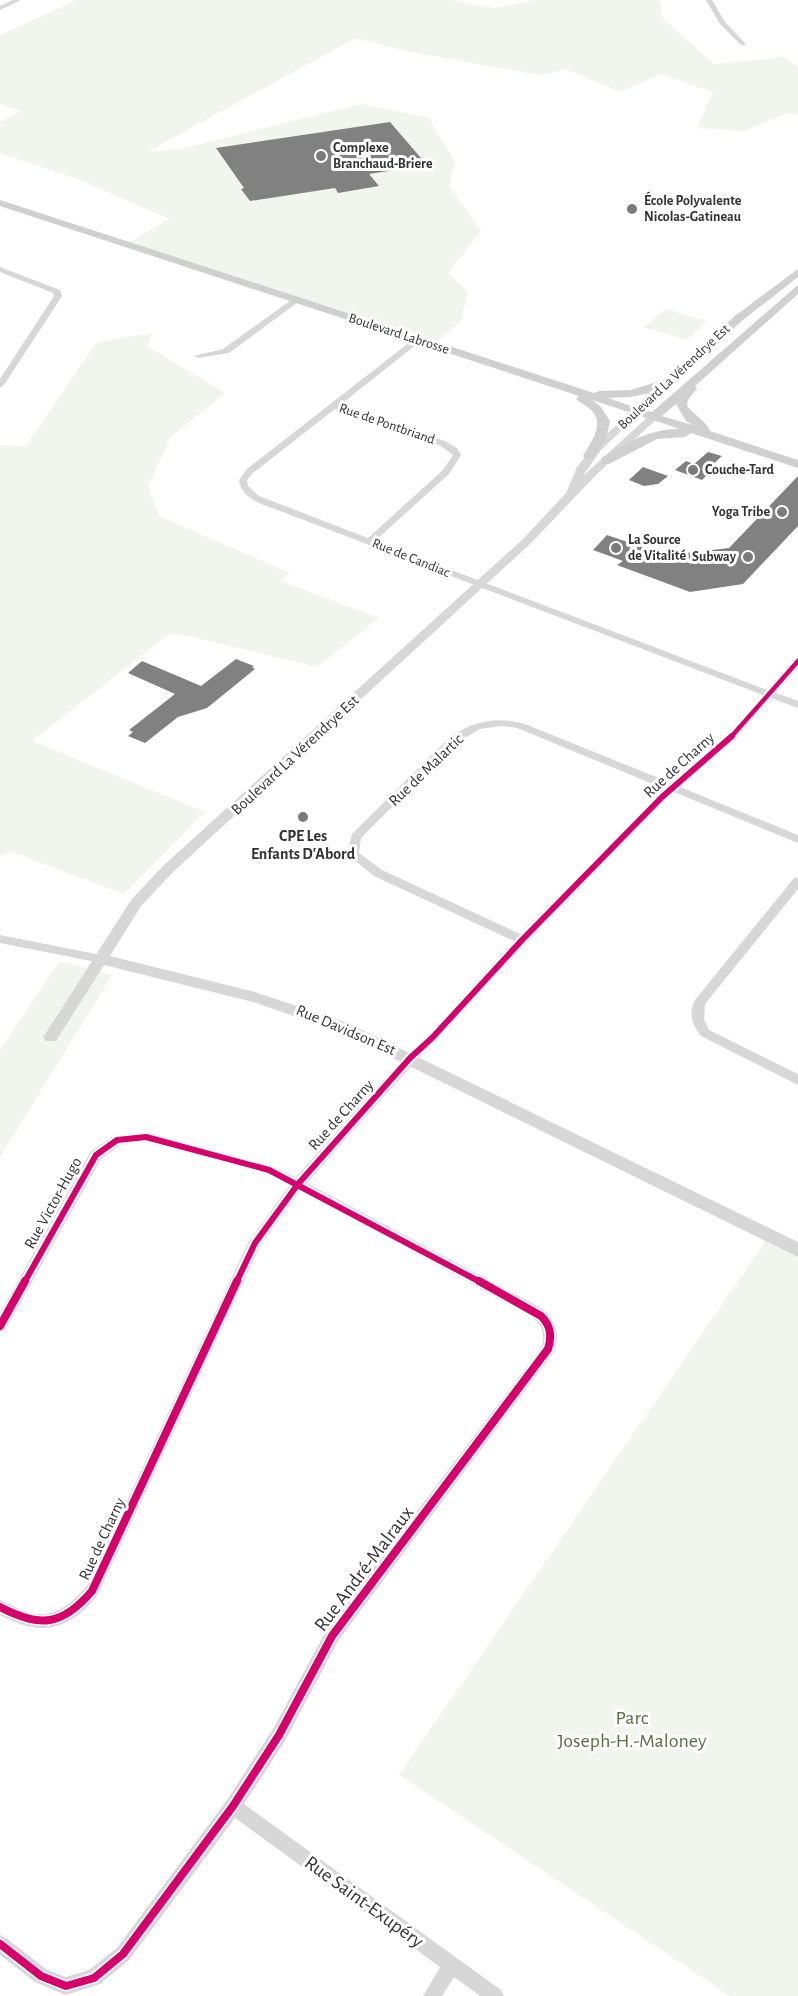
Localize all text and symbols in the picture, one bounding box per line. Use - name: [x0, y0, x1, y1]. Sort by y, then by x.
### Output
- place label: Complexe Branchaud-Briere: [333, 141, 433, 171]
- marker: Complexe Branchaud-Briere: [314, 149, 328, 163]
- place label: École Polyvalente Nicolas-Gatineau: [644, 191, 742, 224]
- marker: École Polyvalente Nicolas-Gatineau: [625, 202, 639, 216]
- street label: Boulevard Labrosse: [347, 311, 451, 357]
- street label: Boulevard La Vérendrye Est: [616, 321, 733, 432]
- street label: Rue de Pontbriand: [337, 401, 437, 447]
- marker: Couche-Tard: [686, 463, 700, 477]
- place label: Couche-Tard: [705, 463, 775, 477]
- place label: Yoga Tribe: [712, 505, 770, 519]
- marker: Yoga Tribe: [775, 505, 789, 519]
- place label: La Source de Vitalité: [628, 533, 686, 563]
- street label: Rue de Candiac: [370, 536, 453, 580]
- marker: La Source de Vitalité: [609, 541, 623, 555]
- place label: Subway: [692, 550, 737, 564]
- marker: Subway: [741, 550, 755, 564]
- street label: Boulevard La Vérendrye Est: [228, 692, 362, 819]
- street label: Rue de Charny: [641, 729, 718, 801]
- street label: Rue de Malartic: [386, 731, 466, 809]
- marker: CPE Les Enfants D'Abord: [296, 810, 310, 824]
- place label: CPE Les Enfants D'Abord: [251, 828, 356, 862]
- street label: Rue Davidson Est: [294, 1002, 398, 1058]
- street label: Rue de Charny: [305, 1077, 378, 1154]
- street label: Rue Victor-Hugo: [21, 1154, 85, 1251]
- street label: Rue de Charny: [76, 1495, 129, 1583]
- street label: Rue André-Malraux: [311, 1503, 418, 1635]
- park label: Parc Joseph-H.-Maloney: [557, 1708, 707, 1751]
- street label: Rue Saint-Exupéry: [301, 1852, 428, 1952]

